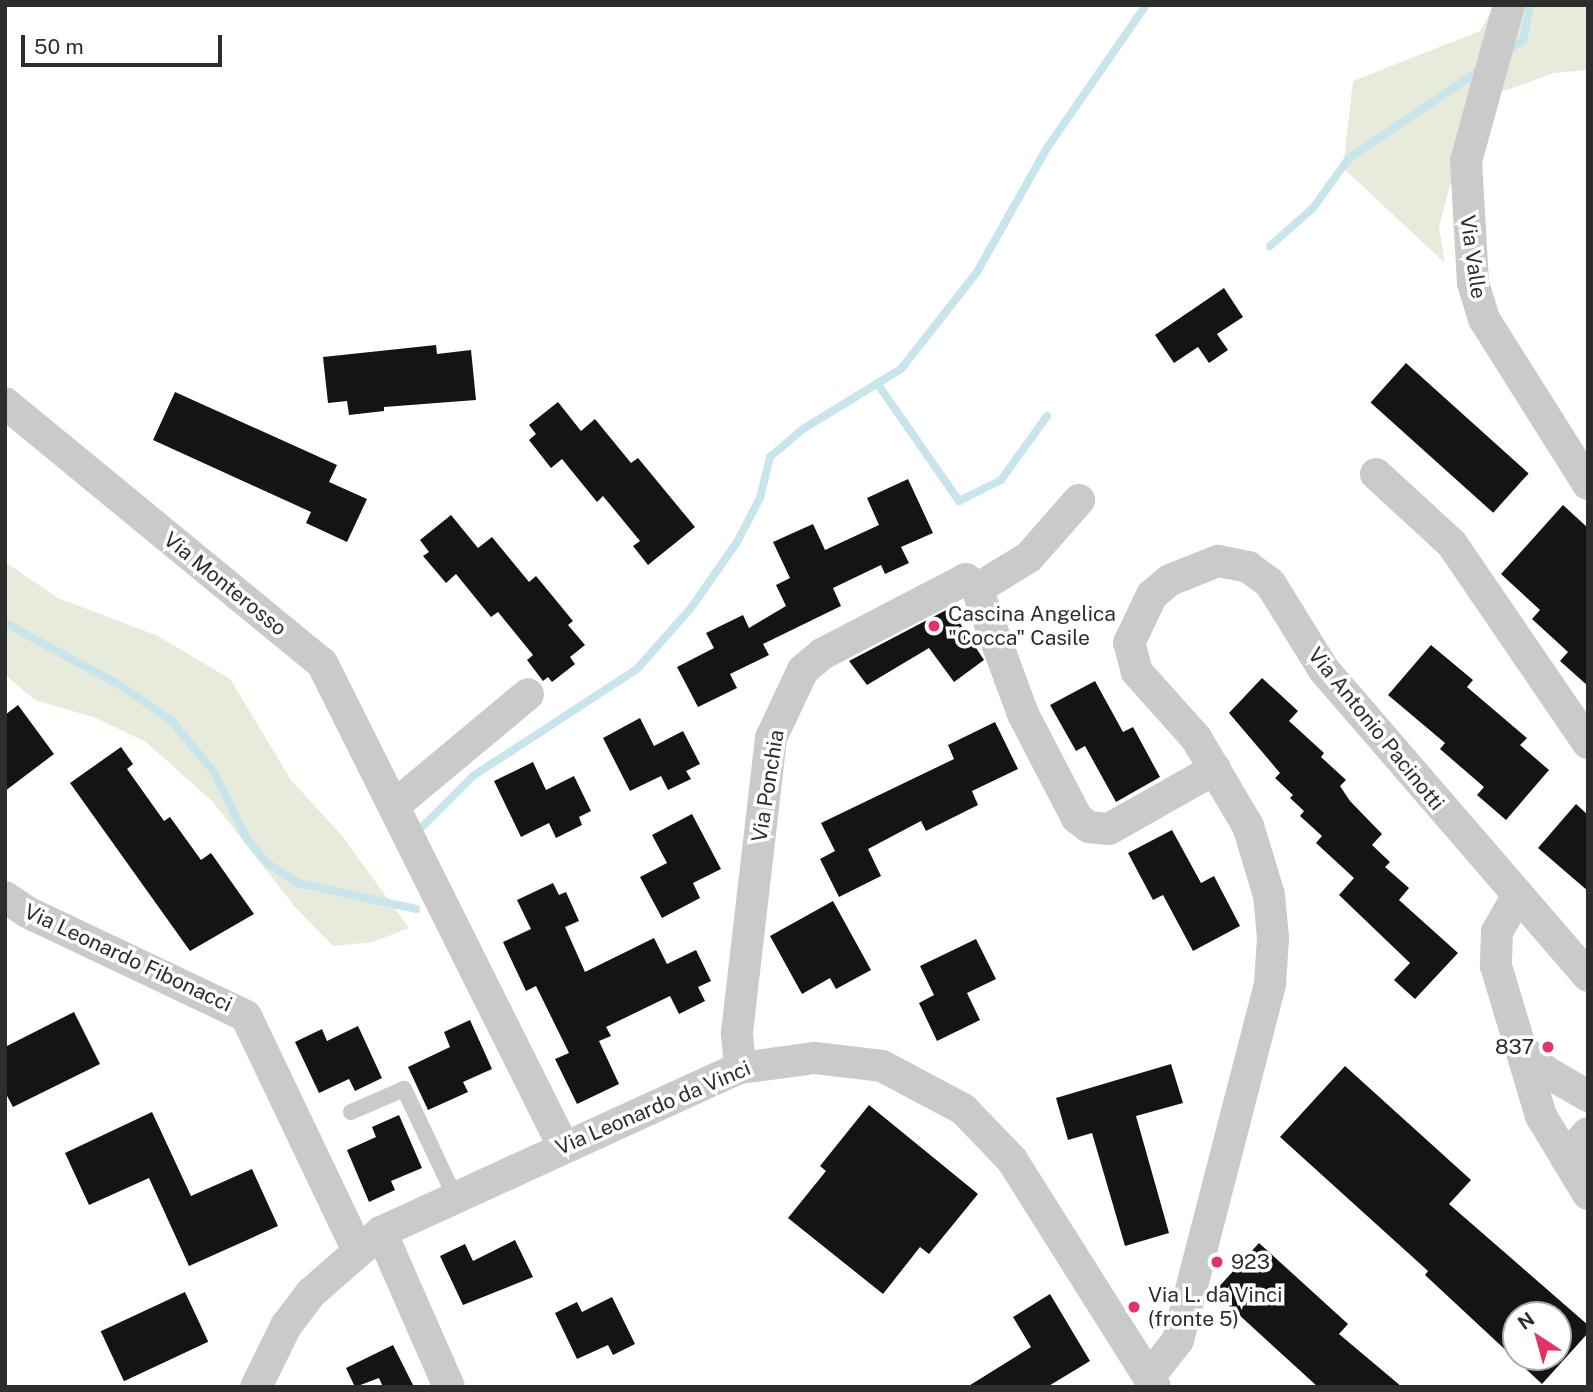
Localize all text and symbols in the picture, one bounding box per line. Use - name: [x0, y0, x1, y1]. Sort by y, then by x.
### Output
- scale bar: [24, 21, 226, 65]
- text: 50 m: [34, 34, 84, 59]
- street label: Via Valle: [1455, 213, 1491, 301]
- street label: Via Monterosso: [158, 527, 292, 641]
- place label: Cascina Angelica "Cocca" Casile: [948, 601, 1116, 651]
- marker: Cascina Angelica "Cocca" Casile: [926, 618, 942, 634]
- street label: Via Antonio Pacinotti: [1303, 643, 1449, 815]
- street label: Via Ponchia: [747, 728, 789, 844]
- street label: Via Leonardo Fibonacci: [20, 899, 236, 1017]
- place label: 837: [1495, 1034, 1534, 1060]
- marker: 837: [1540, 1039, 1556, 1055]
- street label: Via Leonardo da Vinci: [551, 1055, 755, 1161]
- place label: 923: [1231, 1249, 1270, 1275]
- marker: 923: [1209, 1254, 1225, 1270]
- place label: Via L. da Vinci (fronte 5): [1148, 1282, 1283, 1332]
- marker: Via L. da Vinci (fronte 5): [1126, 1299, 1142, 1315]
- north arrow: [1502, 1301, 1572, 1371]
- text: N: [1513, 1307, 1538, 1334]

